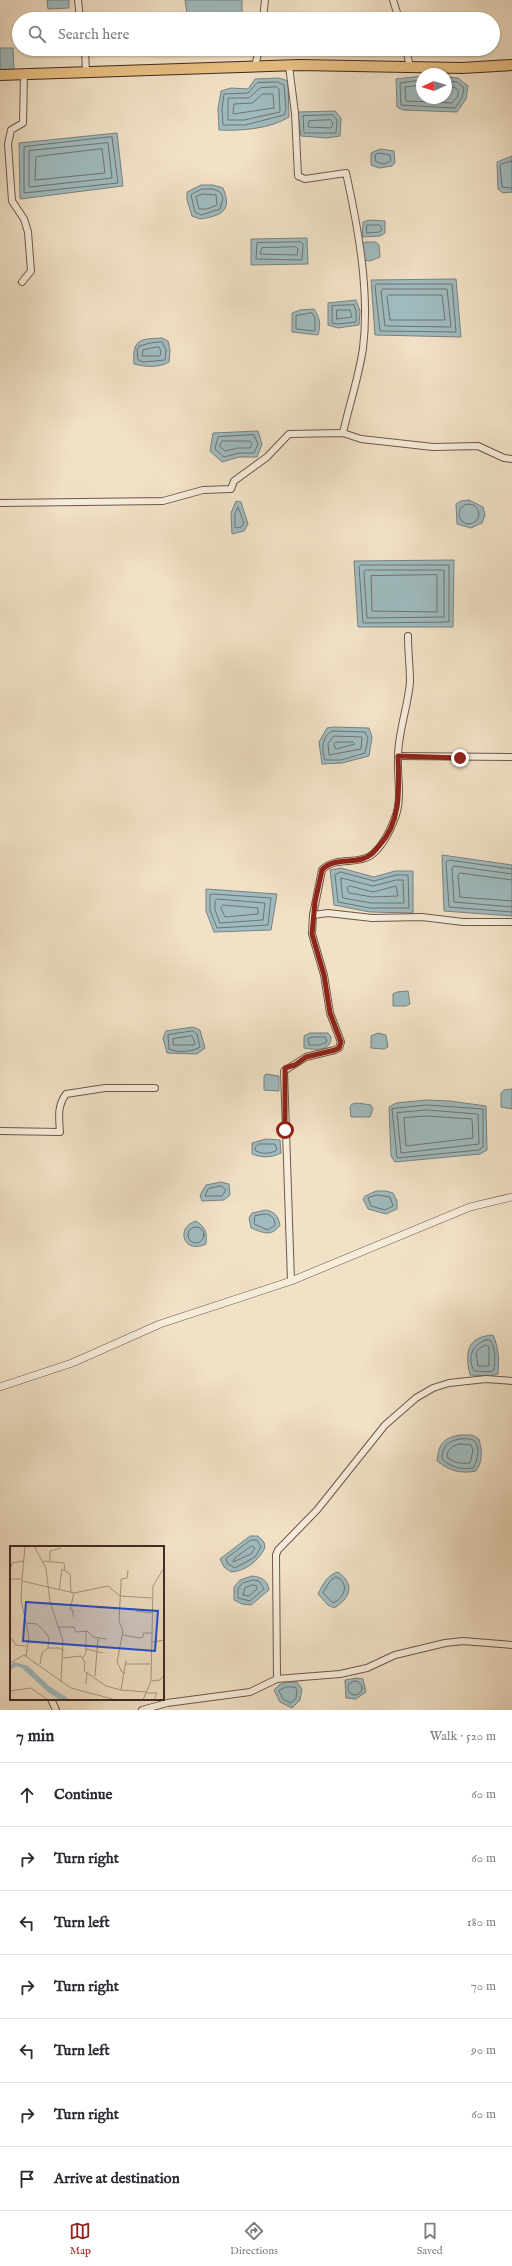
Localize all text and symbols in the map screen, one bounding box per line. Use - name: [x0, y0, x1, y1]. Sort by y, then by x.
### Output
- search box: [12, 12, 500, 56]
- icon: search: [26, 23, 48, 45]
- text: Search here: [58, 25, 129, 44]
- north arrow: [416, 68, 452, 104]
- route end: [451, 749, 469, 767]
- route start: [276, 1121, 294, 1139]
- inset map: [10, 1546, 164, 1700]
- text: 7 min: [16, 1726, 54, 1747]
- text: Walk · 520 m: [430, 1728, 496, 1745]
- icon: ahead: [16, 1784, 38, 1806]
- text: Continue: [54, 1785, 112, 1804]
- text: 60 m: [471, 1786, 496, 1803]
- icon: right: [16, 1848, 38, 1870]
- text: Turn right: [54, 1849, 119, 1868]
- text: 60 m: [471, 1850, 496, 1867]
- icon: left: [16, 1912, 38, 1934]
- text: Turn left: [54, 1913, 110, 1932]
- text: 180 m: [467, 1914, 496, 1931]
- icon: right: [16, 1976, 38, 1998]
- text: Turn right: [54, 1977, 119, 1996]
- text: 70 m: [471, 1978, 496, 1995]
- icon: left: [16, 2040, 38, 2062]
- text: Turn left: [54, 2041, 110, 2060]
- text: 90 m: [471, 2042, 496, 2059]
- icon: right: [16, 2104, 38, 2126]
- text: Turn right: [54, 2105, 119, 2124]
- text: 60 m: [471, 2106, 496, 2123]
- icon: arrive: [16, 2168, 38, 2190]
- text: Arrive at destination: [54, 2169, 180, 2188]
- tab: Map: [69, 2220, 91, 2258]
- tab: Directions: [230, 2220, 278, 2258]
- tab: Saved: [417, 2220, 443, 2258]

